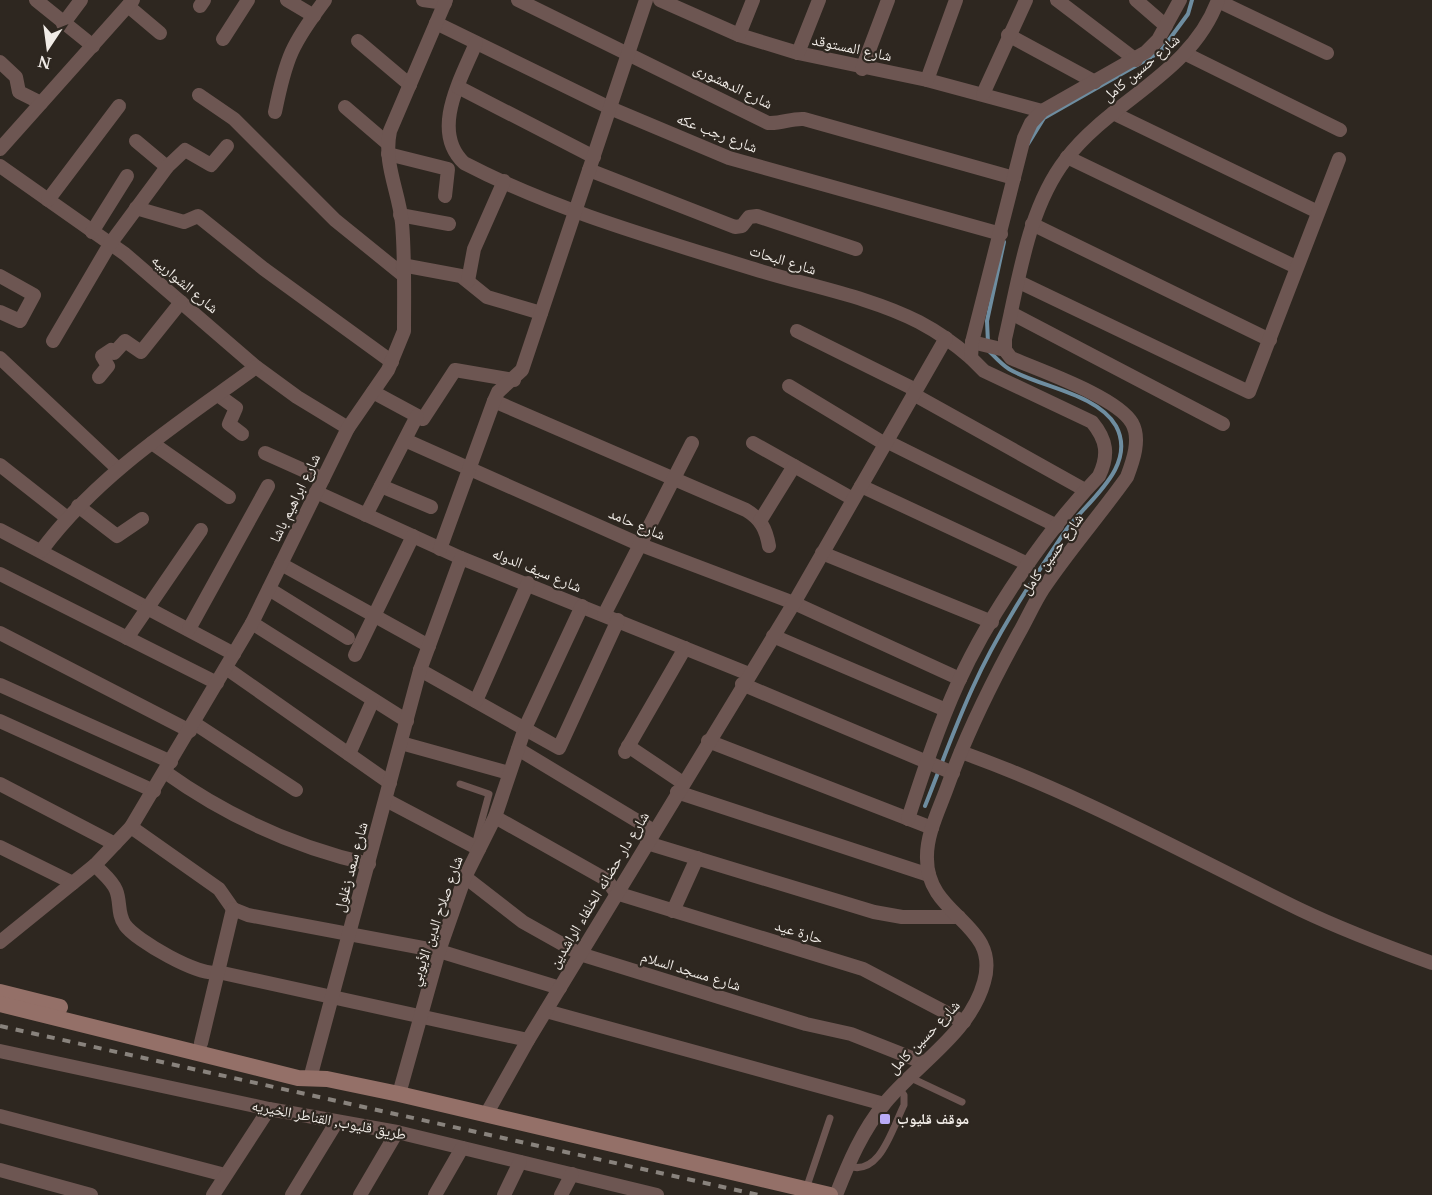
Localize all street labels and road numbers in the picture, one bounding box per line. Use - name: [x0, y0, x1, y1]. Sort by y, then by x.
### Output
- street label: شارع المستوقد: [810, 29, 894, 66]
- street label: شارع حسين كامل: [1097, 29, 1184, 106]
- street label: شارع الدهشورى: [690, 57, 777, 114]
- street label: شارع رجب عكه: [674, 107, 761, 158]
- street label: شارع البحات: [747, 239, 819, 280]
- street label: شارع الشواربيه: [147, 249, 223, 318]
- street label: شارع ابراهيم باشا: [264, 450, 325, 546]
- street label: شارع حامد: [606, 502, 669, 545]
- street label: شارع حسين كامل: [1015, 509, 1088, 599]
- street label: شارع سيف الدوله: [489, 542, 585, 597]
- street label: شارع دار حضانه الخلفاء الراشدين: [543, 807, 654, 972]
- street label: شارع سعد زغلول: [328, 819, 373, 914]
- street label: شارع صلاح الدين الأيوبي: [403, 853, 469, 989]
- street label: حارة عيد: [773, 914, 826, 948]
- street label: شارع مسجد السلام: [639, 945, 744, 996]
- street label: شارع حسين كامل: [883, 995, 965, 1078]
- street label: طريق قليوب, القناطر الخيريه: [250, 1094, 408, 1145]

